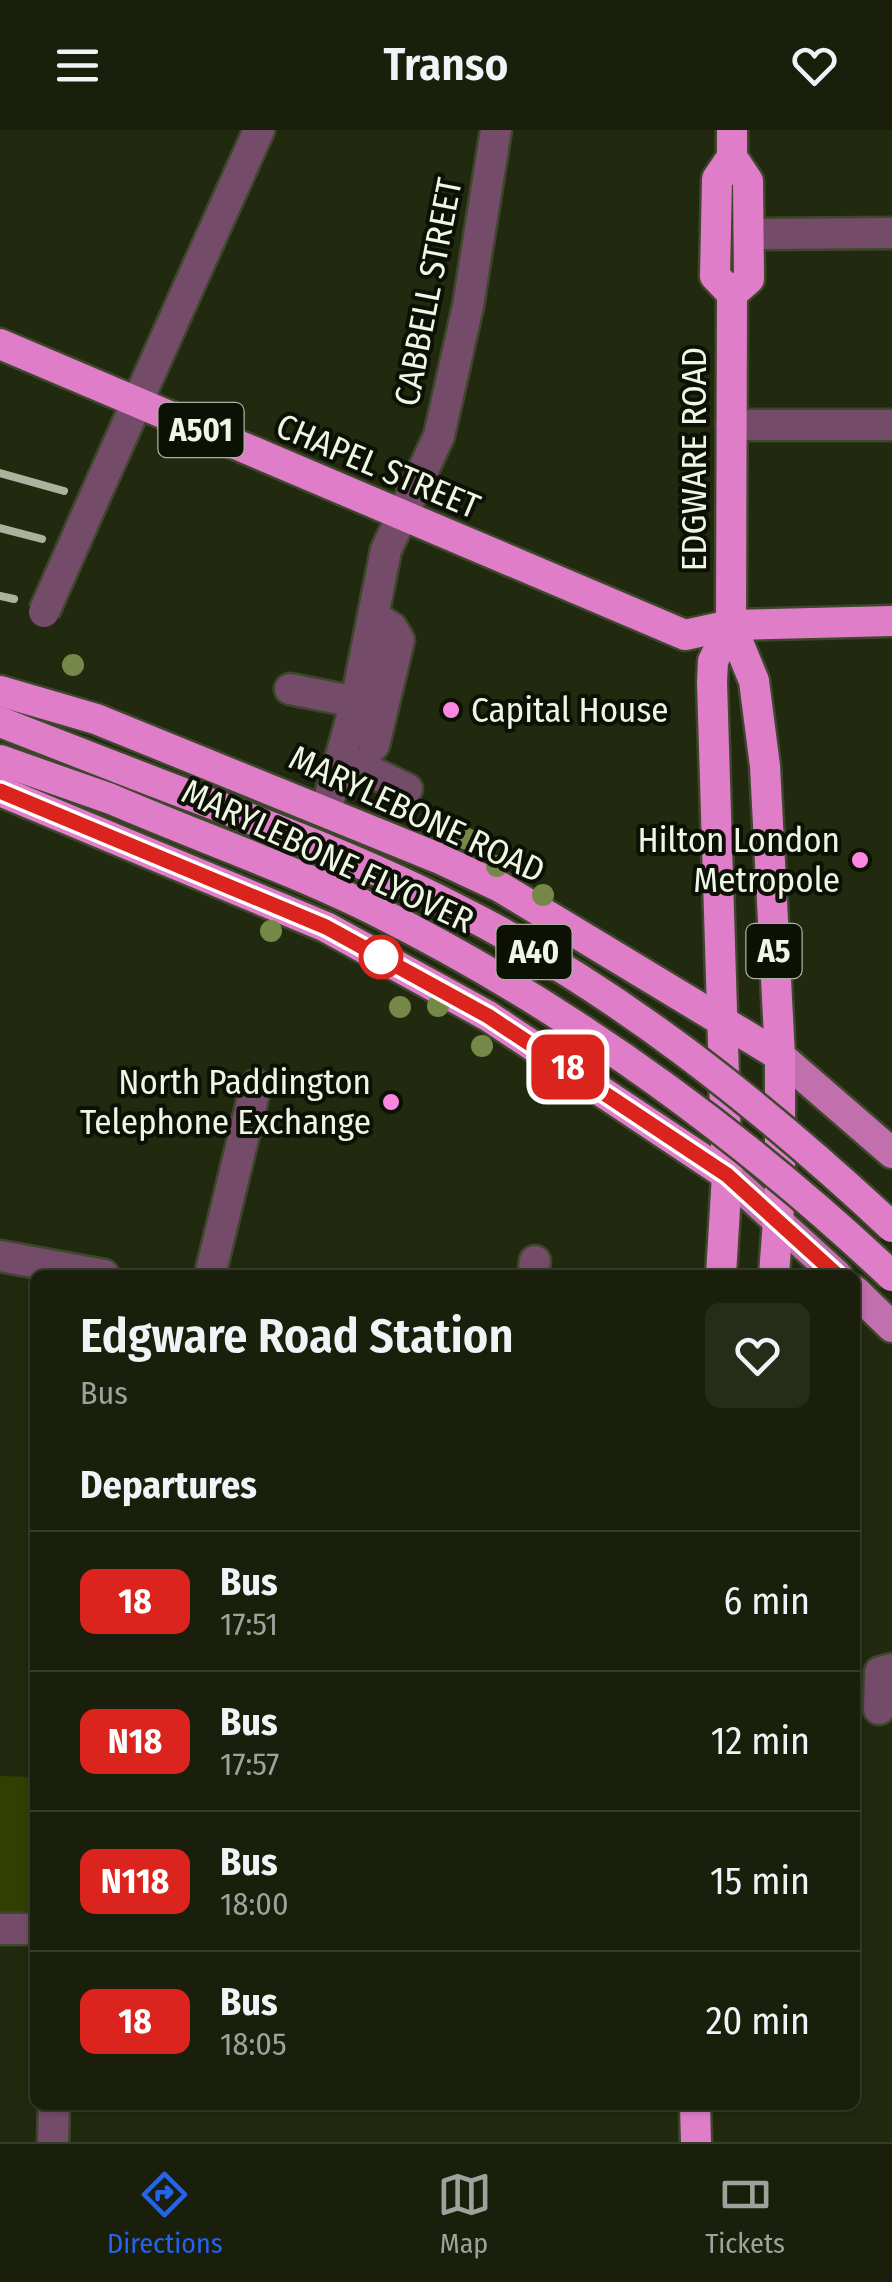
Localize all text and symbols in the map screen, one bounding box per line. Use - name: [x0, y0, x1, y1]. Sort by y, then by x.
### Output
- icon: menu: [50, 38, 105, 93]
- text: Transo: [384, 38, 508, 92]
- icon: heart: [787, 38, 842, 93]
- street label: CABBELL STREET: [385, 174, 471, 409]
- street label: EDGWARE ROAD: [673, 347, 715, 571]
- road number: A501: [158, 403, 244, 457]
- street label: CHAPEL STREET: [270, 404, 487, 528]
- place label: Capital House: [471, 689, 669, 731]
- marker: Capital House: [440, 699, 462, 721]
- street label: MARYLEBONE ROAD: [283, 736, 551, 892]
- street label: MARYLEBONE FLYOVER: [175, 770, 481, 942]
- place label: Hilton London Metropole: [638, 819, 840, 901]
- marker: Hilton London Metropole: [849, 849, 871, 871]
- road number: A5: [746, 924, 802, 978]
- road number: A40: [496, 925, 572, 979]
- unlabelled marker: [360, 936, 402, 978]
- line badge: 18: [523, 1034, 613, 1100]
- text: 18: [551, 1046, 585, 1088]
- place label: North Paddington Telephone Exchange: [80, 1061, 371, 1143]
- marker: North Paddington Telephone Exchange: [380, 1091, 402, 1113]
- button: heart: [705, 1303, 810, 1408]
- text: Edgware Road Station: [80, 1307, 514, 1365]
- text: Bus: [80, 1374, 128, 1412]
- text: Departures: [80, 1462, 257, 1508]
- text: Bus: [220, 1559, 278, 1605]
- text: 6 min: [723, 1578, 810, 1624]
- text: 18: [118, 1580, 152, 1622]
- text: 17:51: [220, 1605, 278, 1643]
- text: Bus: [220, 1699, 278, 1745]
- text: 12 min: [711, 1718, 810, 1764]
- text: N18: [108, 1720, 162, 1762]
- text: 17:57: [220, 1745, 279, 1783]
- text: Bus: [220, 1839, 278, 1885]
- text: 15 min: [710, 1858, 810, 1904]
- text: N118: [101, 1860, 169, 1902]
- text: 18:00: [220, 1885, 289, 1923]
- text: Bus: [220, 1979, 278, 2025]
- text: 20 min: [706, 1998, 810, 2044]
- text: 18: [118, 2000, 152, 2042]
- text: 18:05: [220, 2025, 287, 2063]
- tab: Directions: [107, 2167, 223, 2260]
- tab: Map: [437, 2167, 492, 2260]
- tab: Tickets: [705, 2167, 785, 2260]

